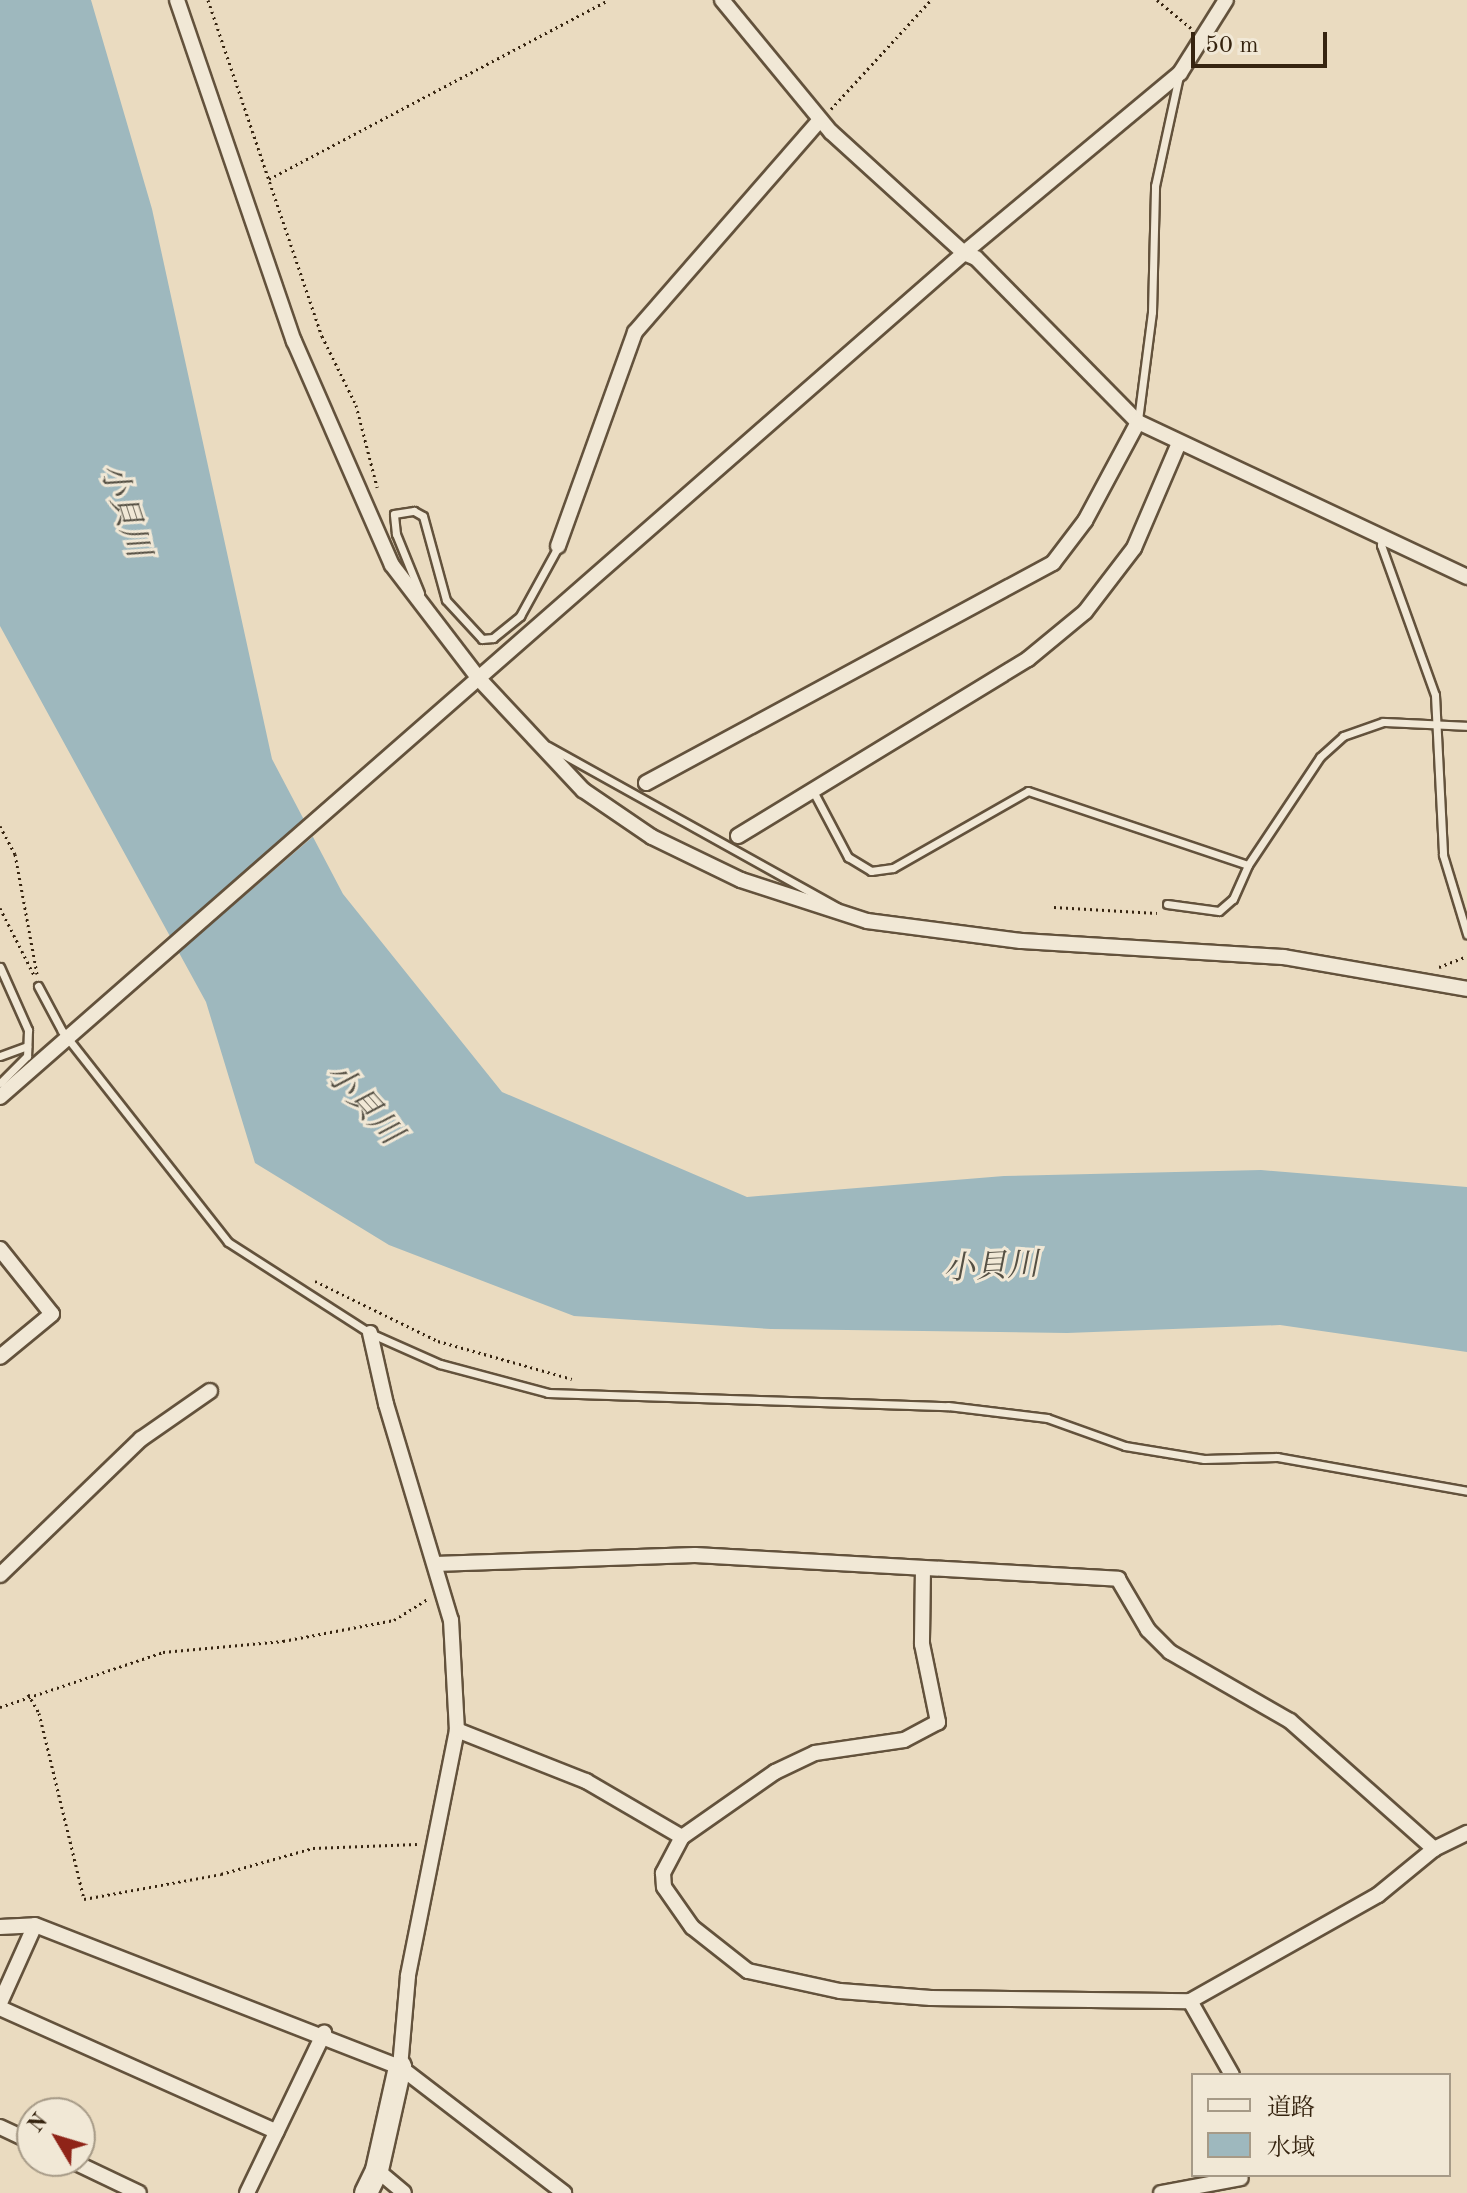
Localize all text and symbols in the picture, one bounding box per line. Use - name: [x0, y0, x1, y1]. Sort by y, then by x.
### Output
- scale bar: [1195, 16, 1331, 66]
- text: 50 m: [1205, 34, 1259, 58]
- water label: 小貝川: [90, 459, 156, 563]
- water label: 小貝川: [316, 1056, 408, 1154]
- water label: 小貝川: [942, 1247, 1040, 1291]
- legend: [1191, 2073, 1451, 2177]
- north arrow: [16, 2097, 96, 2177]
- text: 道路: [1267, 2097, 1315, 2121]
- text: N: [25, 2110, 53, 2137]
- text: 水域: [1267, 2137, 1315, 2161]

